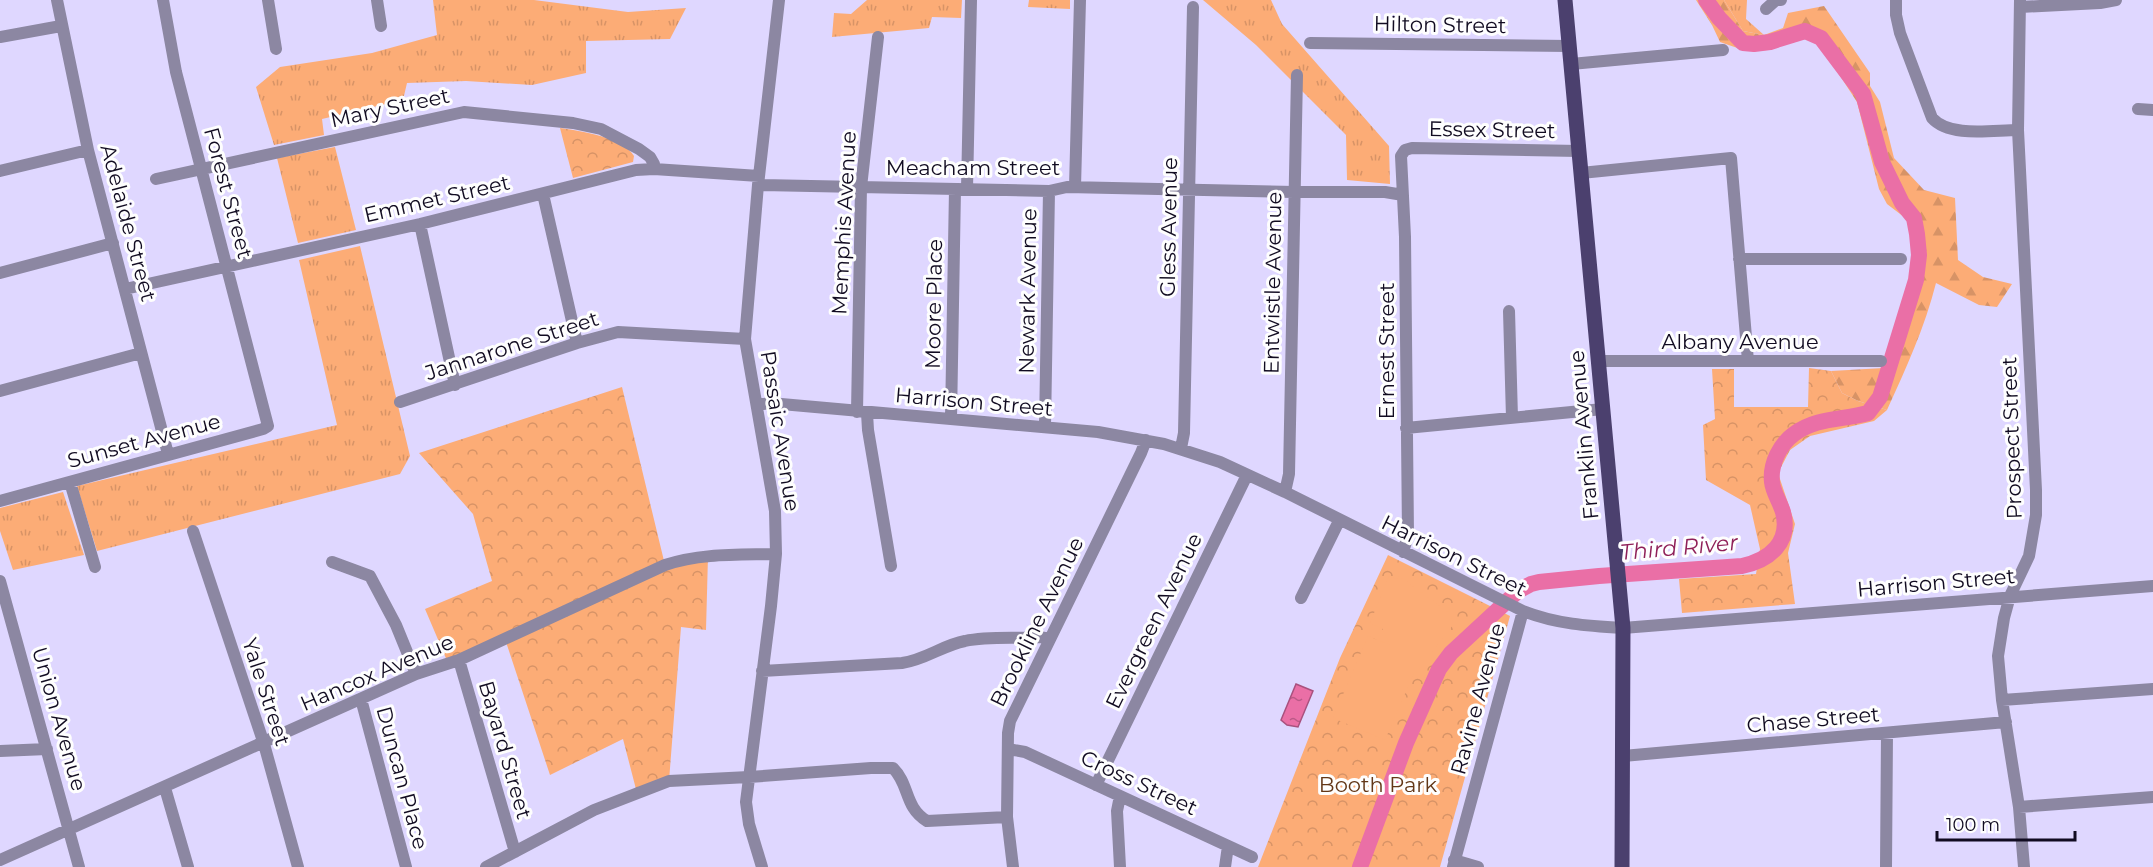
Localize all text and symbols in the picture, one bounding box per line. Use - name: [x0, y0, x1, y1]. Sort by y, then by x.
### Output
- street label: Hilton Street: [1373, 11, 1507, 38]
- street label: Mary Street: [328, 83, 452, 132]
- street label: Essex Street: [1428, 116, 1556, 143]
- street label: Forest Street: [199, 125, 258, 261]
- street label: Memphis Avenue: [826, 130, 861, 316]
- street label: Adelaide Street: [96, 142, 161, 304]
- street label: Meacham Street: [886, 155, 1060, 180]
- street label: Gless Avenue: [1155, 157, 1182, 297]
- street label: Emmet Street: [362, 170, 512, 227]
- street label: Entwistle Avenue: [1258, 192, 1287, 374]
- street label: Newark Avenue: [1014, 208, 1041, 374]
- street label: Moore Place: [920, 239, 947, 369]
- street label: Ernest Street: [1374, 283, 1399, 419]
- street label: Jannarone Street: [421, 306, 602, 386]
- street label: Albany Avenue: [1661, 329, 1819, 354]
- street label: Passaic Avenue: [755, 349, 806, 513]
- street label: Franklin Avenue: [1564, 349, 1603, 521]
- street label: Prospect Street: [1996, 356, 2027, 520]
- street label: Harrison Street: [894, 382, 1054, 421]
- street label: Sunset Avenue: [65, 408, 223, 473]
- street label: Harrison Street: [1378, 510, 1531, 601]
- street label: Evergreen Avenue: [1100, 529, 1207, 713]
- water label: Third River: [1619, 529, 1740, 566]
- street label: Brookline Avenue: [985, 533, 1089, 711]
- street label: Harrison Street: [1856, 563, 2016, 602]
- street label: Ravine Avenue: [1445, 620, 1510, 777]
- street label: Hancox Avenue: [296, 629, 457, 716]
- street label: Yale Street: [237, 635, 296, 749]
- street label: Union Avenue: [27, 644, 92, 794]
- street label: Bayard Street: [474, 678, 537, 822]
- street label: Chase Street: [1745, 701, 1880, 738]
- street label: Duncan Place: [371, 704, 434, 852]
- street label: Cross Street: [1077, 745, 1201, 820]
- park label: Booth Park: [1319, 772, 1438, 797]
- scale bar: [1937, 804, 2075, 842]
- text: 100 m: [1946, 814, 2000, 836]

